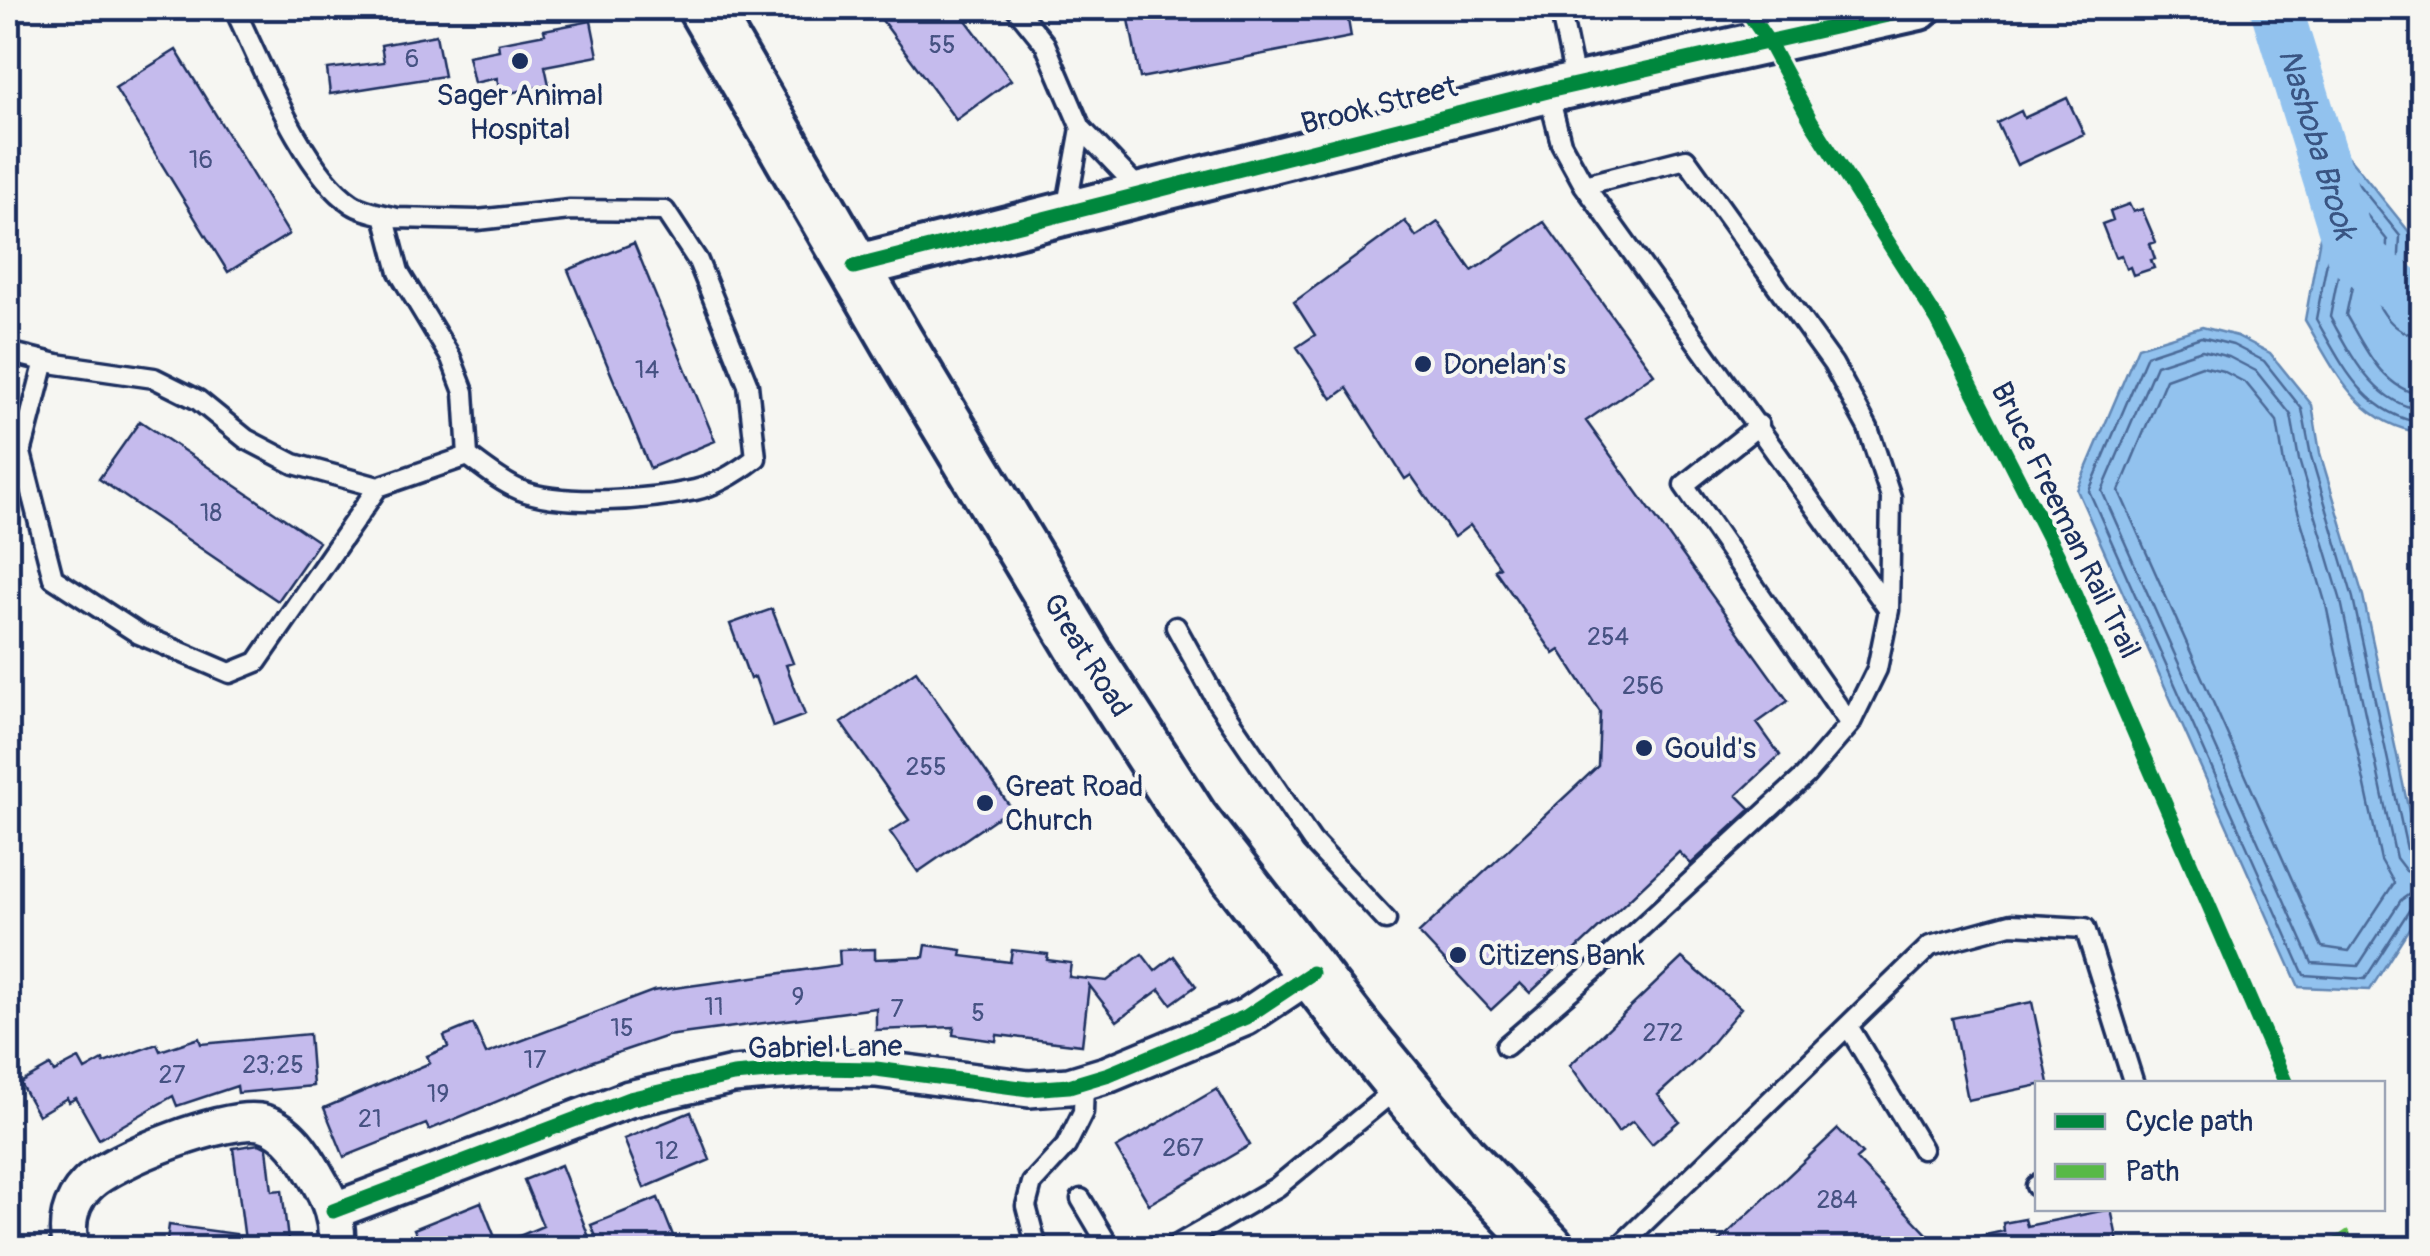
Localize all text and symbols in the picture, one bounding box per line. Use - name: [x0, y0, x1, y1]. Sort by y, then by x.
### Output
- house number: 55: [928, 30, 956, 61]
- house number: 6: [405, 44, 419, 75]
- water label: Nashoba Brook: [2269, 44, 2366, 247]
- marker: Sager Animal Hospital: [509, 50, 531, 72]
- street label: Brook Street: [1297, 68, 1462, 143]
- place label: Sager Animal Hospital: [436, 77, 604, 148]
- house number: 16: [189, 145, 213, 176]
- place label: Donelan's: [1443, 346, 1566, 383]
- marker: Donelan's: [1412, 353, 1434, 375]
- house number: 14: [635, 355, 659, 386]
- street label: Bruce Freeman Rail Trail: [1982, 376, 2149, 665]
- house number: 18: [200, 498, 222, 529]
- street label: Great Road: [1034, 587, 1139, 724]
- house number: 254: [1587, 622, 1629, 653]
- house number: 256: [1622, 671, 1664, 702]
- place label: Gould's: [1664, 730, 1756, 767]
- marker: Gould's: [1633, 737, 1655, 759]
- house number: 255: [905, 752, 947, 783]
- place label: Great Road Church: [1005, 768, 1144, 839]
- marker: Great Road Church: [974, 792, 996, 814]
- place label: Citizens Bank: [1478, 937, 1645, 974]
- marker: Citizens Bank: [1447, 944, 1469, 966]
- house number: 9: [792, 982, 804, 1013]
- house number: 11: [704, 992, 724, 1023]
- house number: 7: [890, 994, 904, 1025]
- house number: 5: [971, 998, 985, 1029]
- house number: 15: [610, 1013, 634, 1044]
- house number: 272: [1642, 1018, 1684, 1049]
- street label: Gabriel Lane: [747, 1028, 903, 1067]
- house number: 17: [523, 1045, 547, 1076]
- house number: 23;25: [242, 1050, 304, 1081]
- house number: 27: [158, 1060, 186, 1091]
- house number: 19: [427, 1079, 449, 1110]
- legend: [2035, 1081, 2385, 1211]
- text: Cycle path: [2125, 1103, 2253, 1140]
- house number: 21: [358, 1104, 382, 1135]
- house number: 267: [1162, 1133, 1204, 1164]
- house number: 12: [655, 1136, 679, 1167]
- text: Path: [2125, 1153, 2180, 1190]
- house number: 284: [1816, 1185, 1858, 1216]

